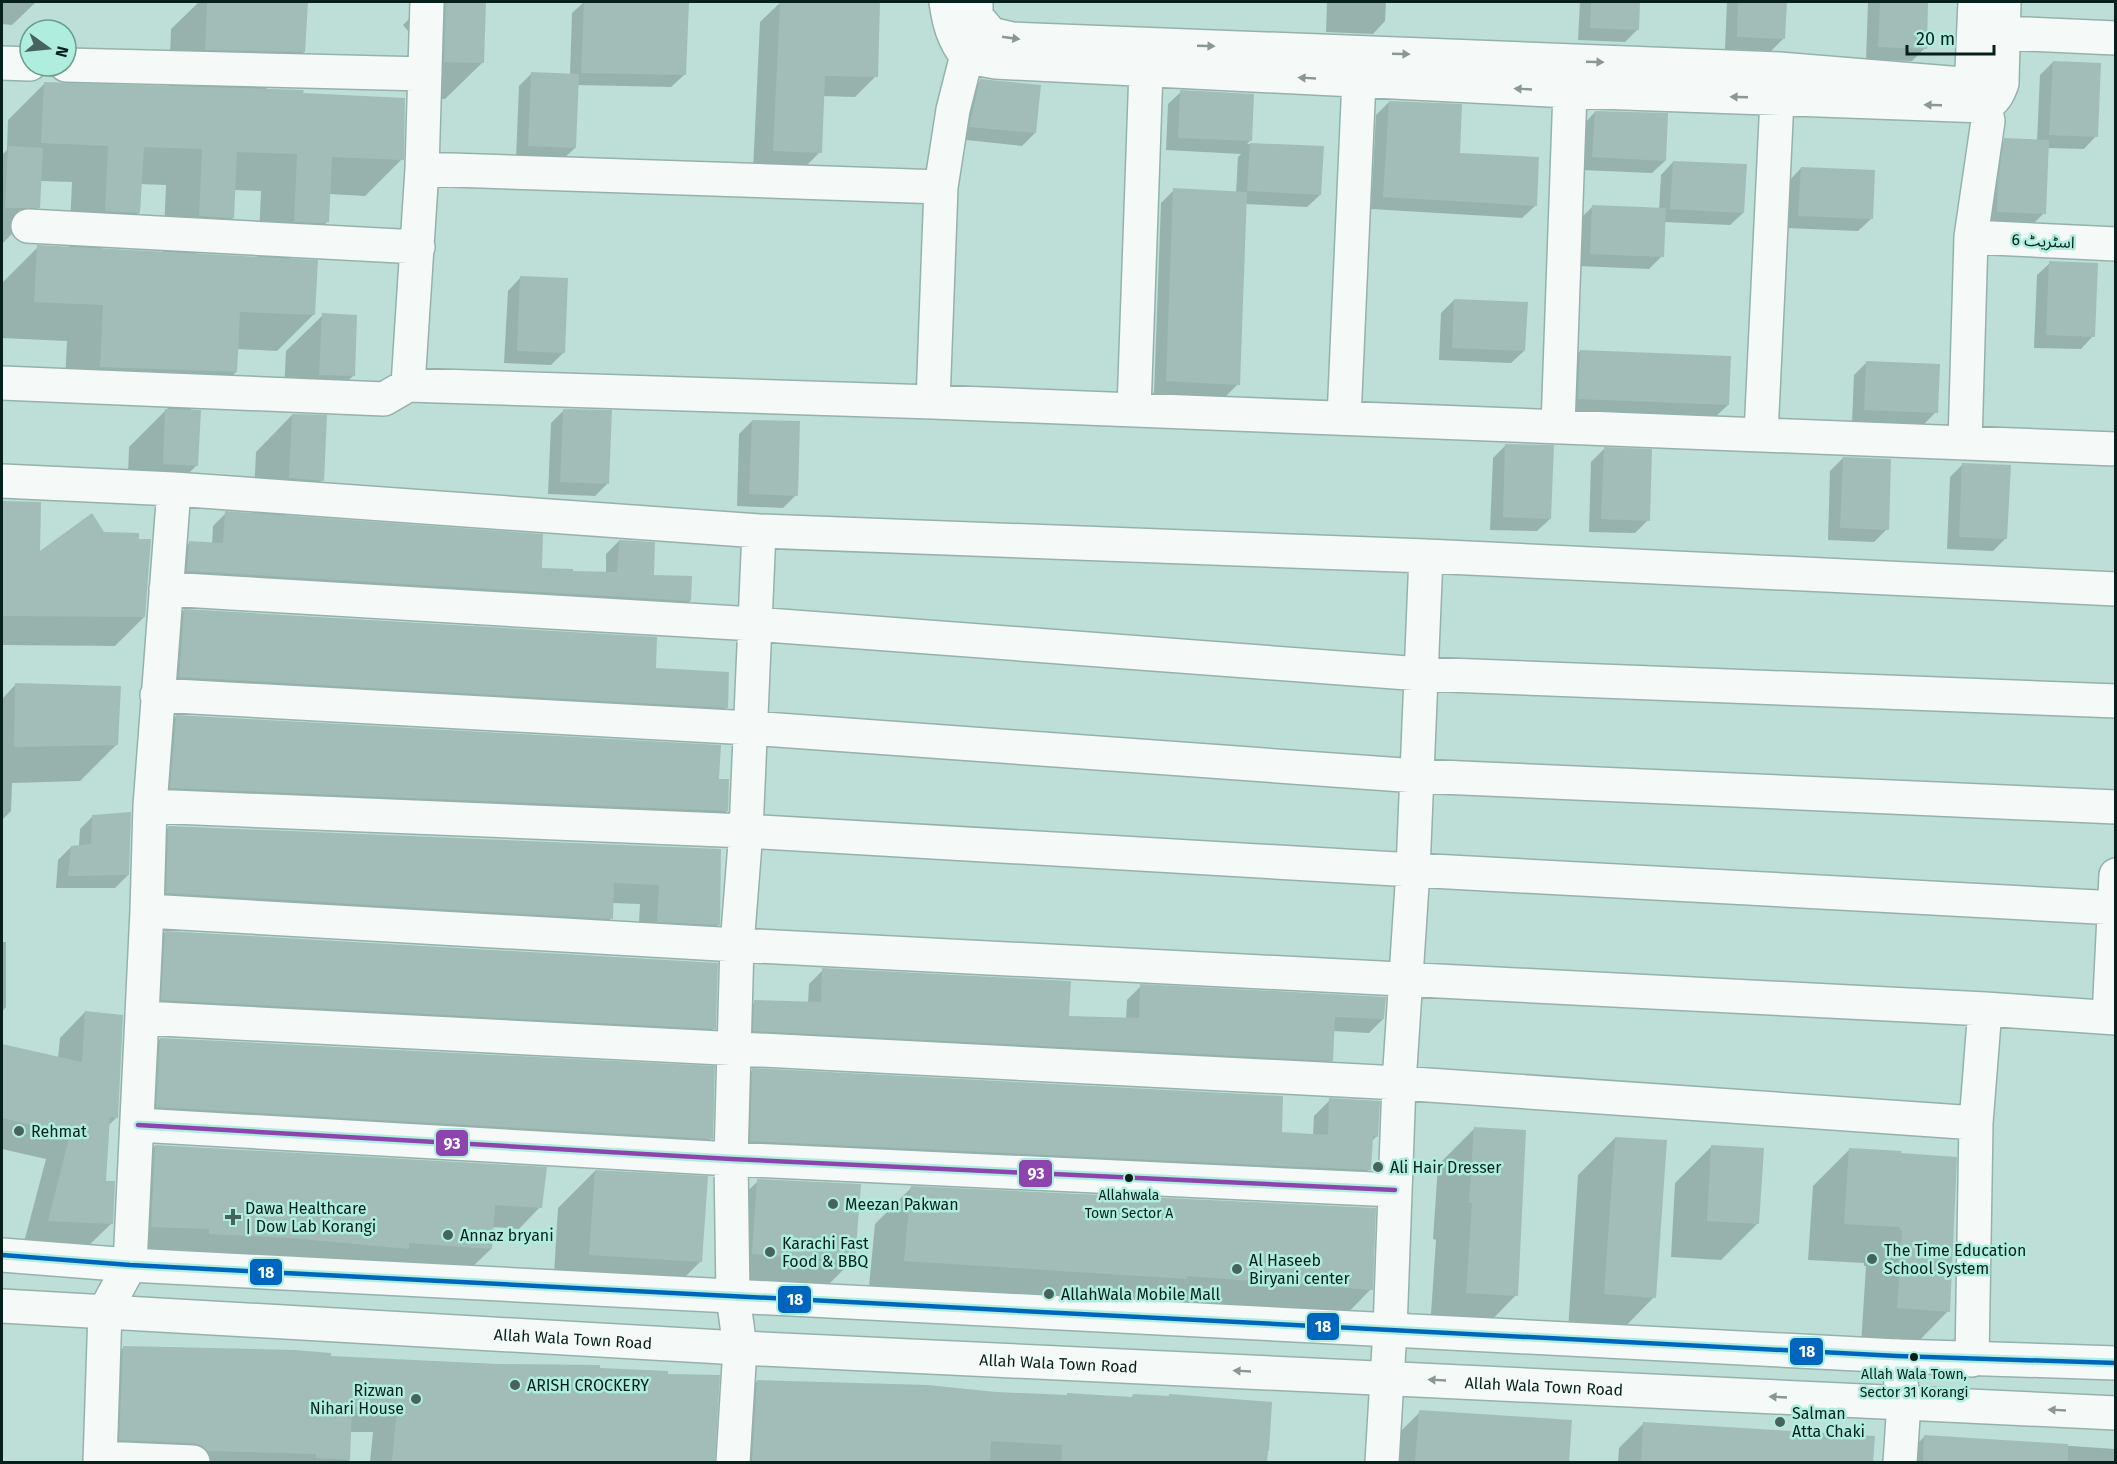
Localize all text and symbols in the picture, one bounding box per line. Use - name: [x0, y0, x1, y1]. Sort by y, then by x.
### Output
- north arrow: [18, 18, 78, 78]
- scale bar: [1907, 18, 1994, 56]
- text: 20 m: [1916, 28, 1955, 50]
- one-way arrow: [1002, 33, 1021, 42]
- one-way arrow: [1196, 41, 1215, 50]
- text: N: [51, 44, 73, 59]
- one-way arrow: [1391, 49, 1410, 58]
- one-way arrow: [1586, 57, 1605, 66]
- one-way arrow: [1297, 73, 1316, 82]
- one-way arrow: [1513, 84, 1532, 93]
- one-way arrow: [1729, 93, 1748, 102]
- one-way arrow: [1924, 100, 1943, 109]
- street label: اسٹریٹ 6: [2011, 230, 2075, 252]
- place label: Rehmat: [31, 1122, 87, 1141]
- marker: Rehmat: [12, 1124, 26, 1138]
- line badge: 93: [435, 1129, 469, 1157]
- text: 93: [444, 1134, 460, 1153]
- place label: Ali Hair Dresser: [1390, 1158, 1502, 1177]
- line badge: 93: [1018, 1159, 1053, 1188]
- marker: Ali Hair Dresser: [1371, 1160, 1385, 1174]
- text: 93: [1028, 1164, 1044, 1183]
- marker: Allahwala Town Sector A: [1123, 1172, 1135, 1184]
- place label: Allahwala Town Sector A: [1085, 1187, 1173, 1222]
- place label: Meezan Pakwan: [845, 1195, 959, 1214]
- marker: Meezan Pakwan: [826, 1197, 840, 1211]
- place label: Dawa Healthcare | Dow Lab Korangi: [245, 1199, 376, 1236]
- marker: Dawa Healthcare | Dow Lab Korangi: [226, 1210, 240, 1224]
- place label: Annaz bryani: [460, 1226, 554, 1245]
- marker: Annaz bryani: [441, 1228, 455, 1242]
- place label: Karachi Fast Food & BBQ: [782, 1234, 869, 1271]
- place label: The Time Education School System: [1884, 1241, 2026, 1278]
- marker: Karachi Fast Food & BBQ: [763, 1245, 777, 1259]
- place label: Al Haseeb Biryani center: [1249, 1251, 1351, 1288]
- marker: The Time Education School System: [1865, 1252, 1879, 1266]
- line badge: 18: [249, 1258, 283, 1286]
- marker: Al Haseeb Biryani center: [1230, 1262, 1244, 1276]
- text: 18: [258, 1263, 274, 1282]
- line badge: 18: [777, 1285, 812, 1314]
- place label: AllahWala Mobile Mall: [1061, 1285, 1220, 1304]
- marker: AllahWala Mobile Mall: [1042, 1287, 1056, 1301]
- text: 18: [787, 1290, 803, 1309]
- line badge: 18: [1306, 1312, 1340, 1341]
- text: 18: [1315, 1317, 1331, 1336]
- street label: Allah Wala Town Road: [493, 1325, 653, 1352]
- line badge: 18: [1789, 1337, 1824, 1366]
- text: 18: [1799, 1342, 1815, 1361]
- street label: Allah Wala Town Road: [979, 1350, 1138, 1376]
- marker: Allah Wala Town, Sector 31 Korangi: [1908, 1351, 1920, 1363]
- place label: Allah Wala Town, Sector 31 Korangi: [1860, 1366, 1968, 1401]
- one-way arrow: [1233, 1367, 1252, 1376]
- street label: Allah Wala Town Road: [1464, 1373, 1624, 1399]
- place label: ARISH CROCKERY: [527, 1376, 649, 1395]
- one-way arrow: [1427, 1376, 1446, 1385]
- marker: ARISH CROCKERY: [508, 1378, 522, 1392]
- place label: Rizwan Nihari House: [310, 1381, 404, 1418]
- marker: Rizwan Nihari House: [409, 1392, 423, 1406]
- one-way arrow: [1769, 1392, 1788, 1401]
- place label: Salman Atta Chaki: [1792, 1404, 1865, 1441]
- one-way arrow: [2048, 1406, 2067, 1415]
- marker: Salman Atta Chaki: [1773, 1415, 1787, 1429]

